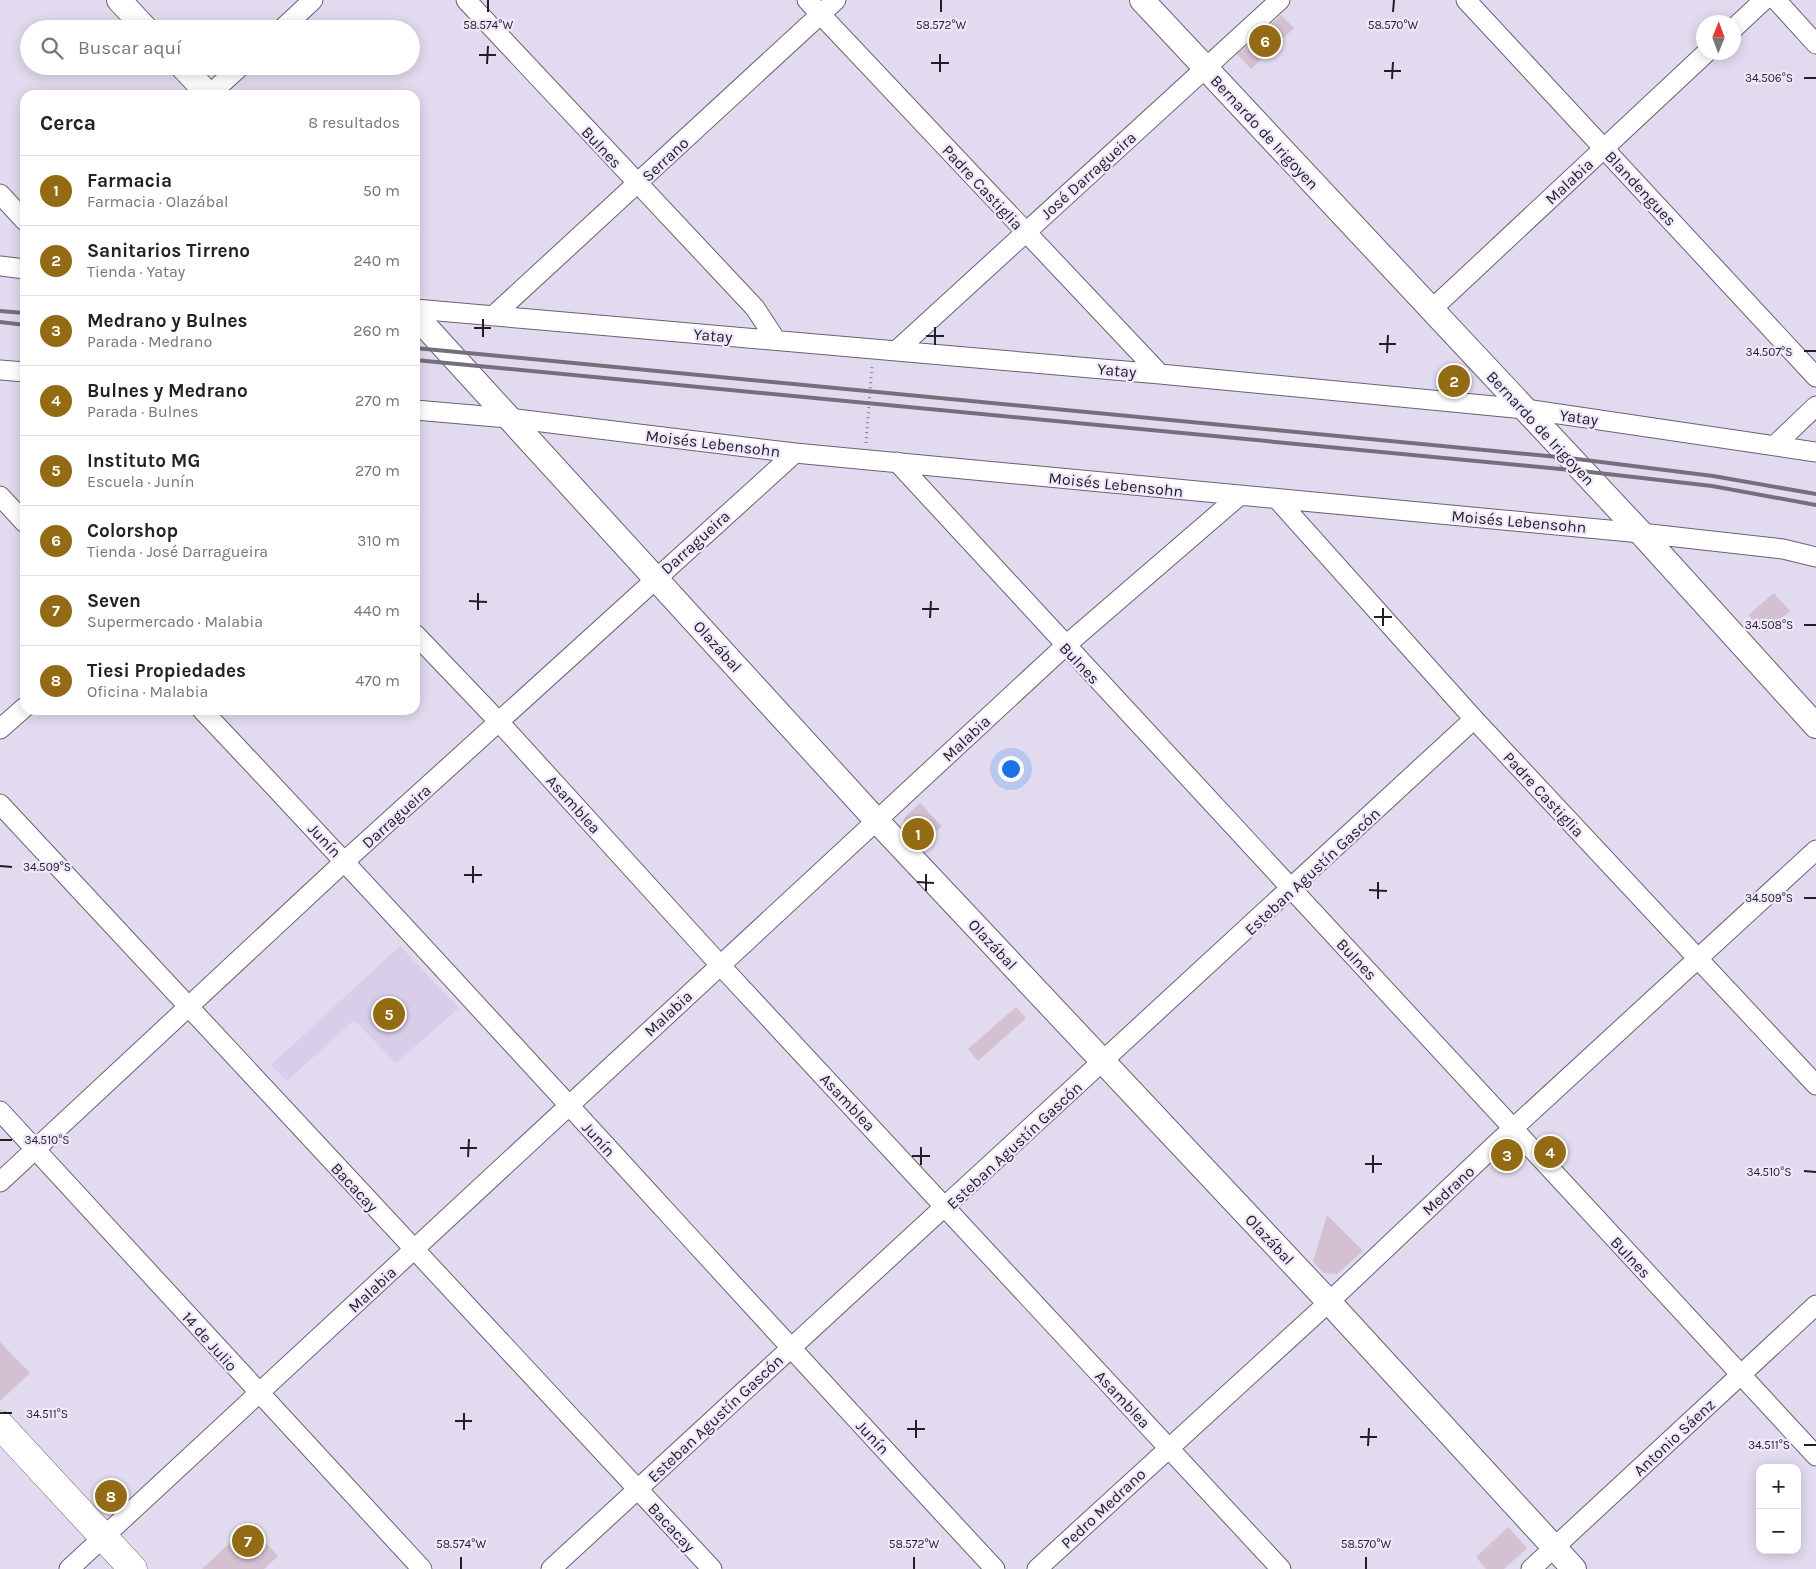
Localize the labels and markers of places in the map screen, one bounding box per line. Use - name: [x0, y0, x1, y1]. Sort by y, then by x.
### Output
- pin: 6: [1249, 22, 1281, 60]
- pin: 2: [1438, 362, 1470, 400]
- pin: 1: [902, 815, 934, 853]
- pin: 5: [373, 995, 405, 1033]
- pin: 4: [1534, 1133, 1566, 1171]
- pin: 3: [1491, 1136, 1523, 1174]
- pin: 8: [95, 1477, 127, 1515]
- pin: 7: [232, 1522, 264, 1560]

